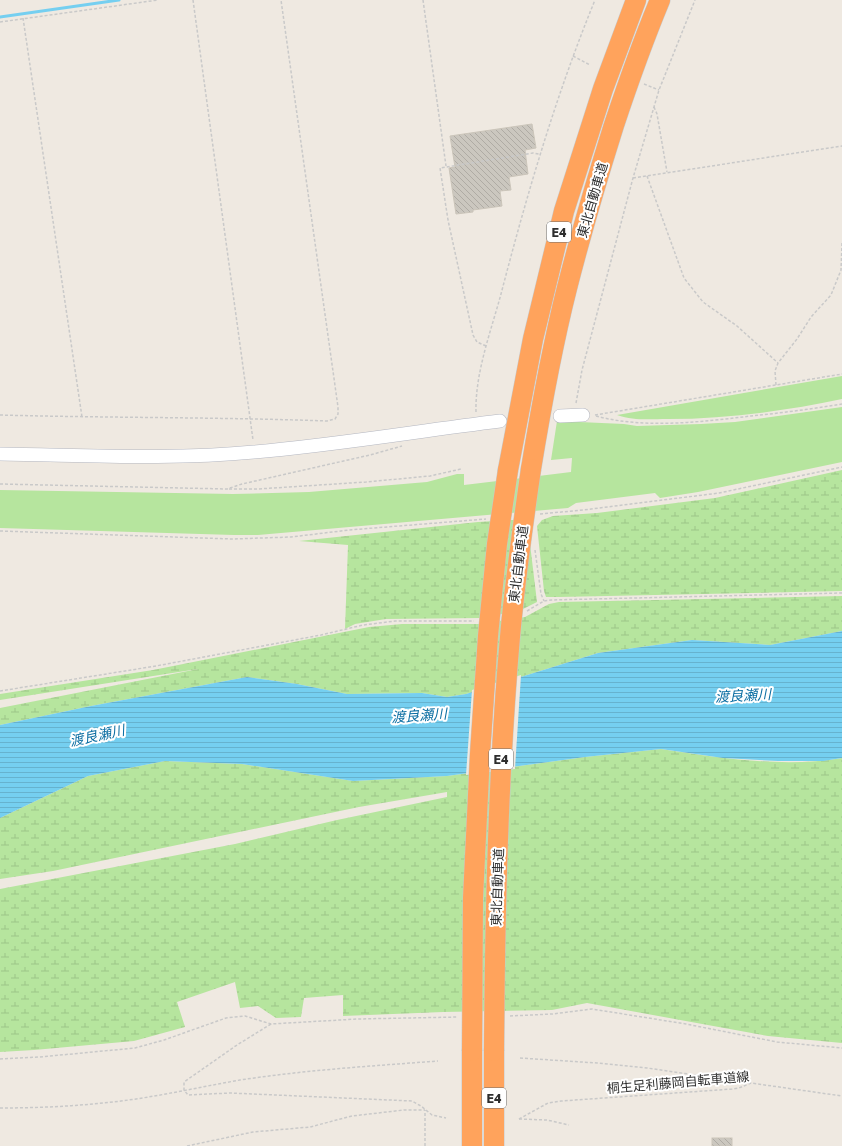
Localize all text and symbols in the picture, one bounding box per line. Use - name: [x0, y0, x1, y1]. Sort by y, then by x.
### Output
- street label: 東北自動車道: [574, 160, 610, 240]
- road number: E4: [547, 222, 571, 242]
- street label: 東北自動車道: [505, 524, 531, 604]
- water label: 渡良瀬川: [715, 685, 773, 705]
- water label: 渡良瀬川: [390, 704, 450, 725]
- water label: 渡良瀬川: [68, 720, 128, 749]
- road number: E4: [489, 749, 513, 769]
- street label: 東北自動車道: [488, 848, 506, 926]
- street label: 桐生足利藤岡自転車道線: [606, 1068, 750, 1096]
- road number: E4: [482, 1088, 506, 1108]

